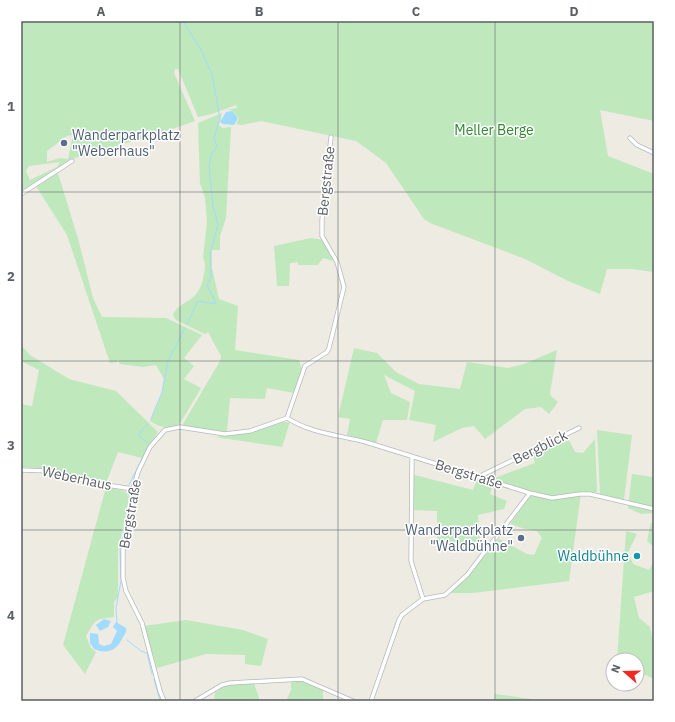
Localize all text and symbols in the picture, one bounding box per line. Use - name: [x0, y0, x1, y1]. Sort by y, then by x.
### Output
- text: A: [97, 3, 106, 20]
- text: B: [255, 3, 264, 20]
- text: C: [412, 3, 421, 20]
- text: D: [569, 3, 579, 20]
- text: 1: [7, 98, 15, 115]
- park label: Meller Berge: [454, 121, 534, 139]
- place label: Wanderparkplatz "Weberhaus": [72, 126, 180, 160]
- marker: Wanderparkplatz "Weberhaus": [59, 138, 69, 148]
- street label: Bergstraße: [313, 145, 339, 217]
- text: 2: [7, 268, 15, 285]
- street label: Bergblick: [510, 426, 571, 468]
- text: 3: [7, 437, 15, 454]
- street label: Bergstraße: [433, 455, 505, 493]
- street label: Weberhaus: [40, 462, 114, 494]
- street label: Bergstraße: [115, 478, 145, 550]
- place label: Wanderparkplatz "Waldbühne": [405, 521, 513, 555]
- marker: Wanderparkplatz "Waldbühne": [516, 533, 526, 543]
- place label: Waldbühne: [558, 547, 629, 565]
- marker: Waldbühne: [632, 551, 642, 561]
- text: 4: [7, 607, 15, 624]
- north arrow: [605, 652, 645, 692]
- text: N: [608, 662, 624, 675]

